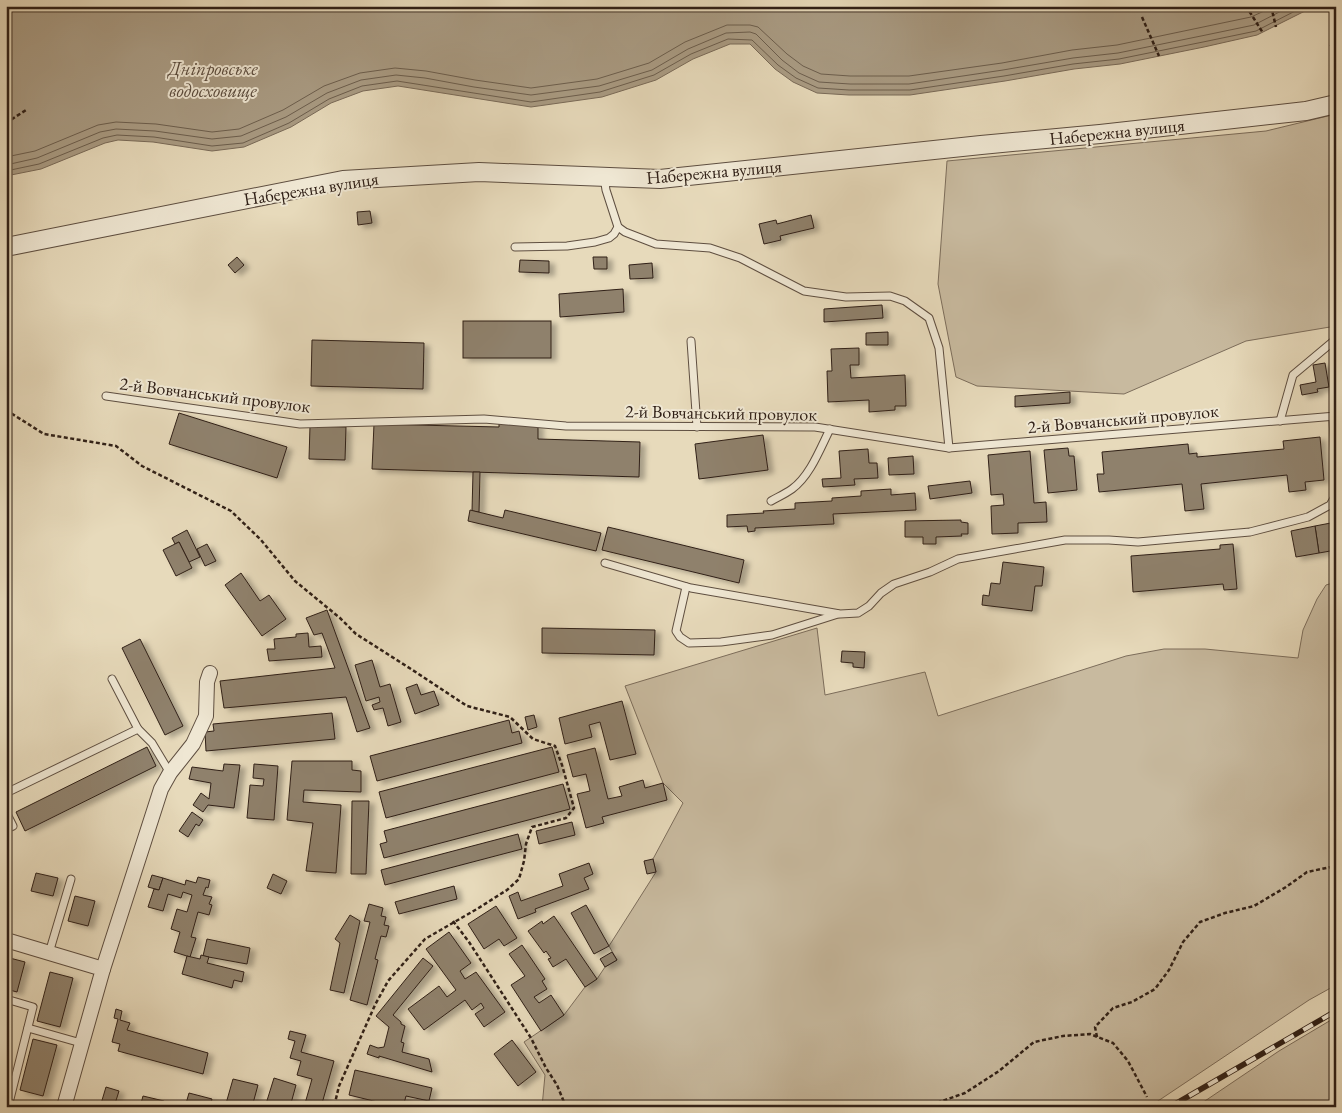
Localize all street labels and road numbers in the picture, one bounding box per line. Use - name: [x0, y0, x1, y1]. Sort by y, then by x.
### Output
- street label: Набережна вулиця: [1048, 113, 1186, 150]
- street label: Набережна вулиця: [645, 154, 783, 189]
- street label: Набережна вулиця: [242, 166, 380, 211]
- street label: 2-й Вовчанський провулок: [118, 371, 312, 418]
- street label: 2-й Вовчанський провулок: [625, 399, 817, 426]
- street label: 2-й Вовчанський провулок: [1026, 399, 1220, 438]

